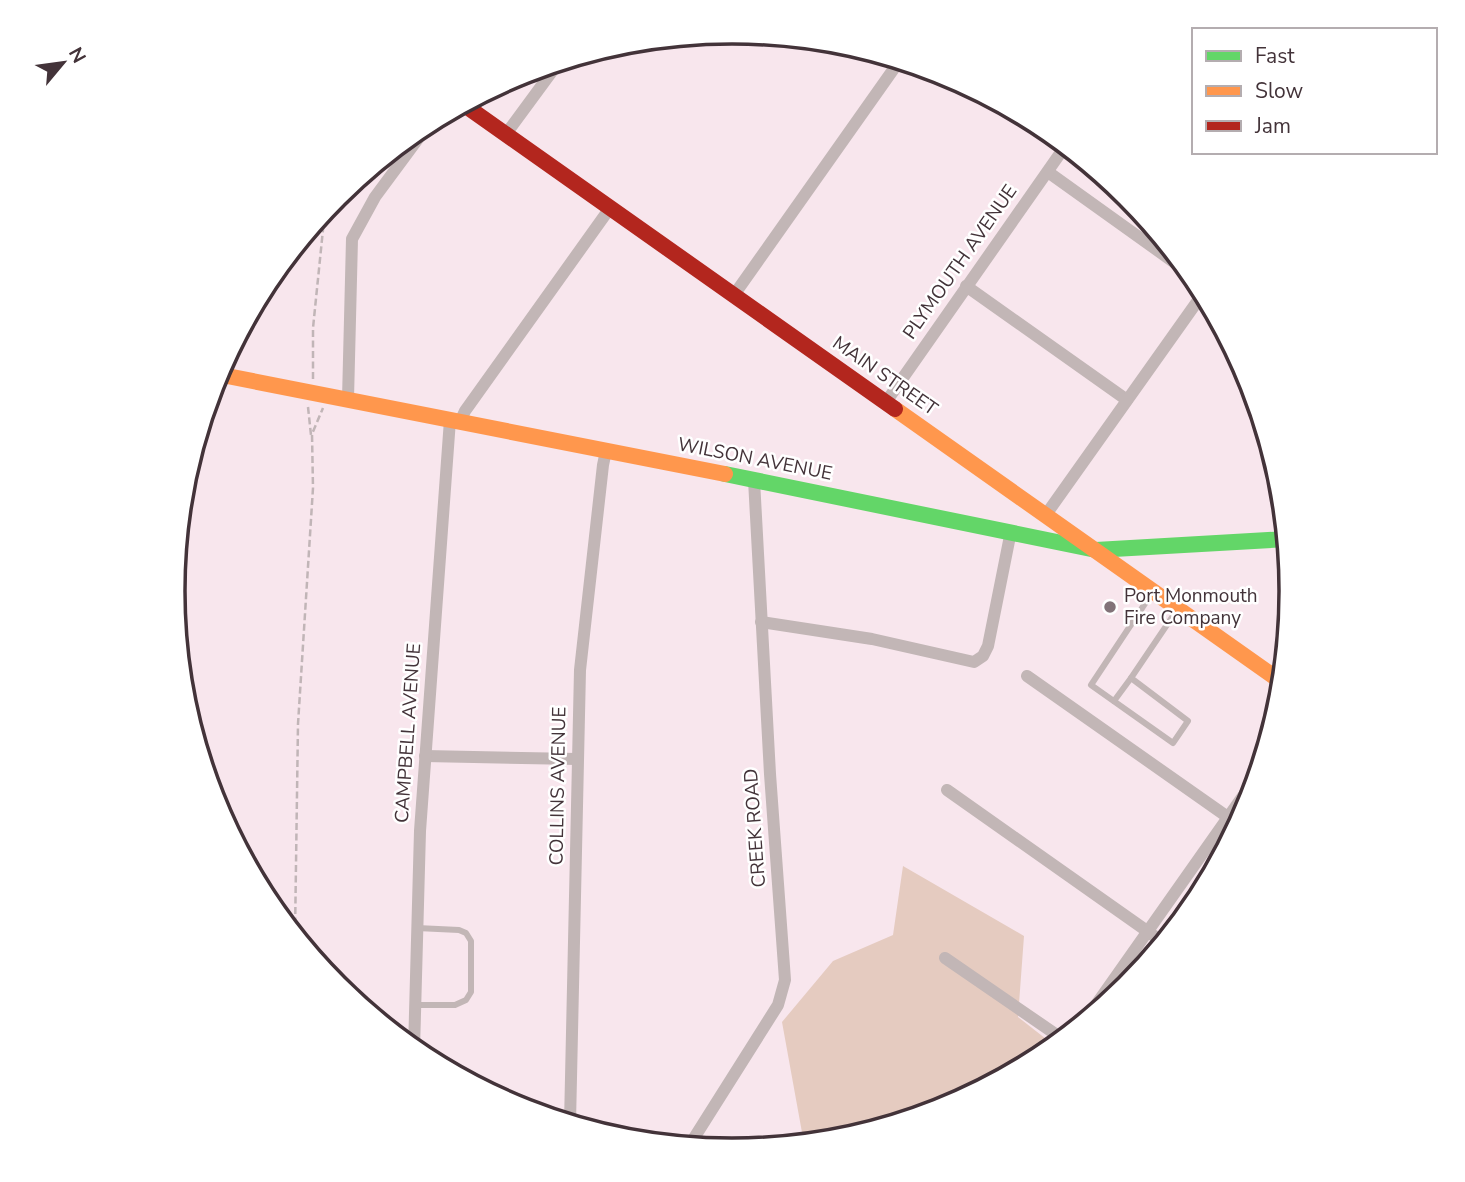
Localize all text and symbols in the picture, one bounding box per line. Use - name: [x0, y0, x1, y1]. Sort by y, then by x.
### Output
- north arrow: [28, 28, 98, 98]
- legend: [1192, 28, 1437, 154]
- text: Fast: [1255, 42, 1295, 70]
- text: N: [62, 43, 92, 68]
- text: Slow: [1255, 77, 1304, 105]
- text: Jam: [1254, 112, 1291, 140]
- street label: PLYMOUTH AVENUE: [897, 180, 1023, 344]
- street label: MAIN STREET: [827, 330, 943, 422]
- street label: WILSON AVENUE: [676, 431, 834, 487]
- place label: Port Monmouth Fire Company: [1124, 583, 1258, 631]
- marker: Port Monmouth Fire Company: [1102, 599, 1118, 615]
- street label: CAMPBELL AVENUE: [389, 642, 427, 824]
- street label: COLLINS AVENUE: [544, 706, 572, 866]
- street label: CREEK ROAD: [738, 768, 772, 888]

